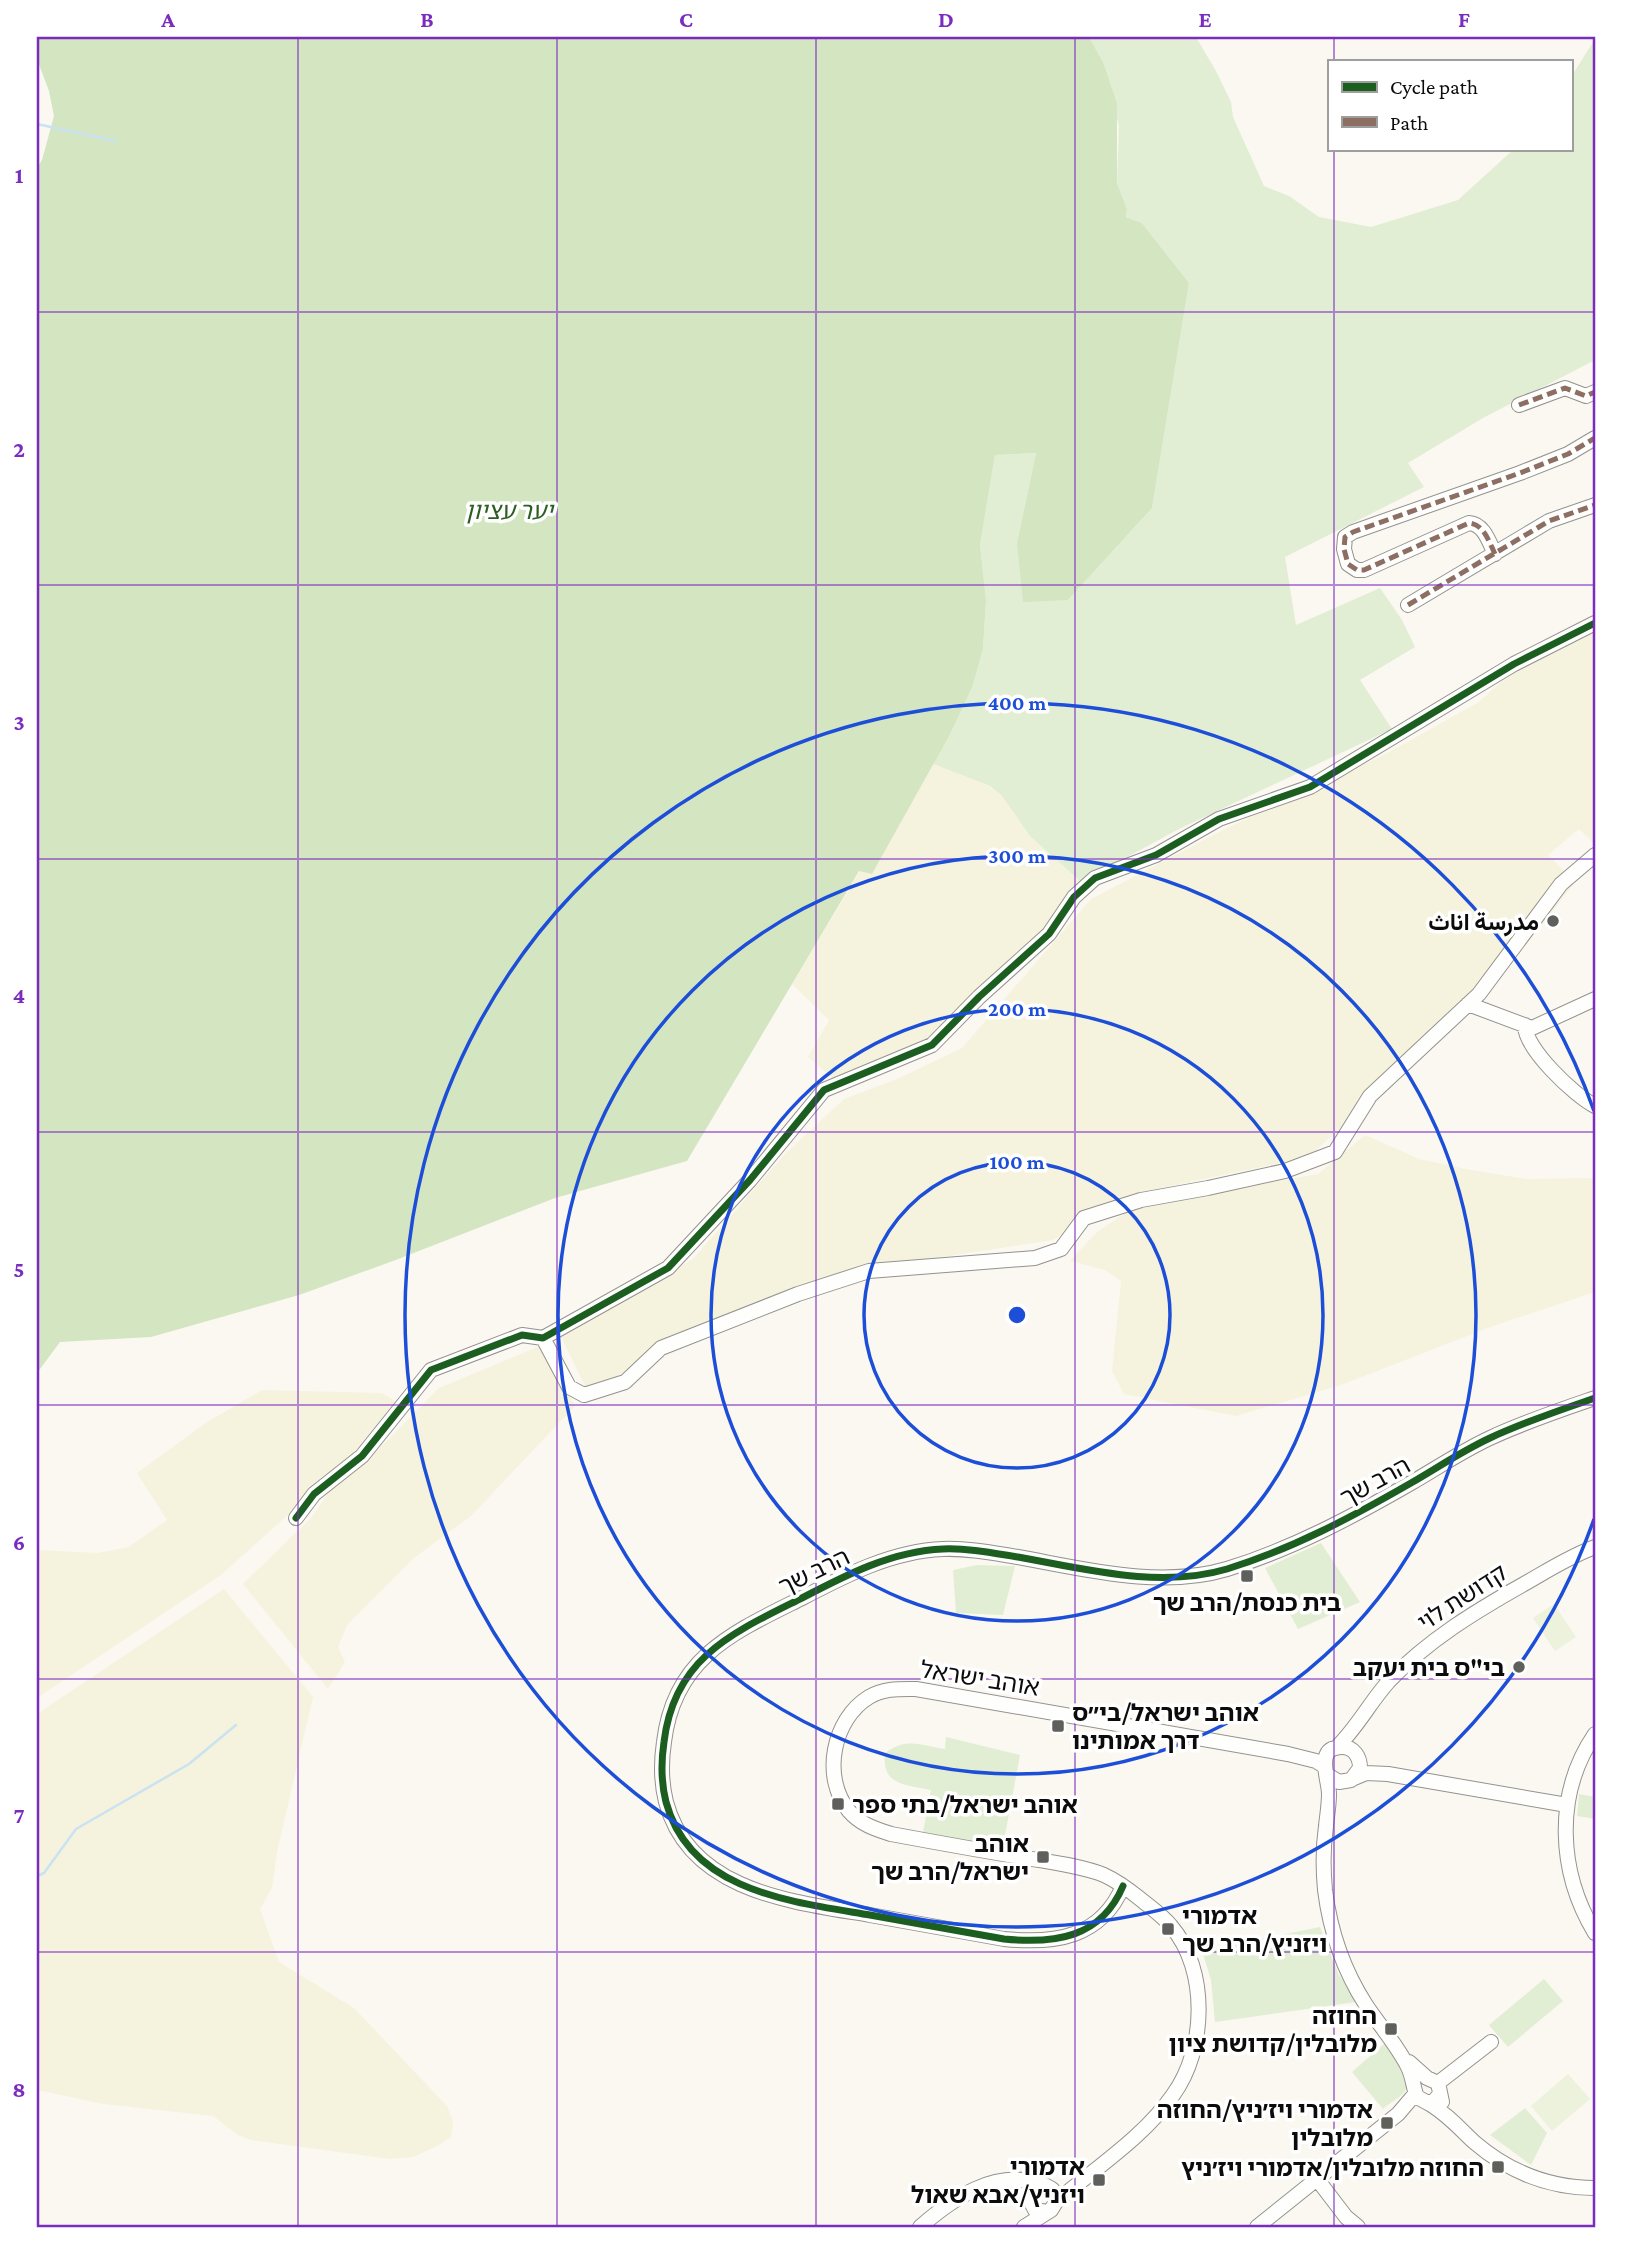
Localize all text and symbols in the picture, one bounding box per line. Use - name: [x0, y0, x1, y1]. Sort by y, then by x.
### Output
- text: A: [160, 6, 175, 32]
- text: B: [420, 6, 434, 32]
- text: C: [679, 6, 693, 32]
- text: D: [938, 6, 954, 32]
- text: E: [1198, 6, 1212, 32]
- text: F: [1458, 6, 1470, 32]
- legend: [1328, 60, 1572, 150]
- text: Cycle path: [1390, 75, 1478, 99]
- text: Path: [1390, 111, 1428, 135]
- text: 1: [15, 162, 24, 188]
- text: 2: [13, 436, 25, 462]
- park label: יער עציון: [465, 497, 555, 524]
- text: 400 m: [988, 691, 1047, 715]
- text: 3: [13, 709, 25, 735]
- text: 300 m: [988, 844, 1046, 868]
- place label: مدرسة اناث: [1428, 908, 1539, 937]
- marker: مدرسة اناث: [1545, 913, 1561, 929]
- text: 4: [13, 982, 25, 1008]
- text: 200 m: [988, 997, 1046, 1021]
- text: 100 m: [989, 1150, 1045, 1174]
- text: 5: [13, 1256, 25, 1282]
- centre of rings: [1005, 1303, 1029, 1327]
- street label: הרב שך: [1335, 1451, 1415, 1511]
- text: 6: [13, 1529, 25, 1555]
- street label: הרב שך: [774, 1542, 854, 1600]
- street label: קדושת לוי: [1412, 1558, 1512, 1636]
- marker: בית כנסת/הרב שך: [1239, 1568, 1255, 1584]
- place label: בית כנסת/הרב שך: [1153, 1589, 1341, 1616]
- place label: בי"ס בית יעקב: [1353, 1654, 1505, 1681]
- street label: אוהב ישראל: [919, 1655, 1041, 1701]
- marker: בי"ס בית יעקב: [1511, 1659, 1527, 1675]
- place label: אוהב ישראל/בי״ס דרך אמותינו: [1072, 1699, 1259, 1754]
- marker: אוהב ישראל/בי״ס דרך אמותינו: [1050, 1718, 1066, 1734]
- place label: אוהב ישראל/בתי ספר: [852, 1791, 1078, 1818]
- marker: אוהב ישראל/בתי ספר: [830, 1796, 846, 1812]
- text: 7: [13, 1802, 25, 1828]
- place label: אוהב ישראל/הרב שך: [871, 1830, 1029, 1885]
- marker: אוהב ישראל/הרב שך: [1035, 1849, 1051, 1865]
- place label: אדמורי ויזניץ/הרב שך: [1182, 1902, 1327, 1957]
- marker: אדמורי ויזניץ/הרב שך: [1160, 1921, 1176, 1937]
- place label: החוזה מלובלין/קדושת ציון: [1168, 2002, 1377, 2057]
- marker: החוזה מלובלין/קדושת ציון: [1383, 2021, 1399, 2037]
- text: 8: [12, 2076, 26, 2102]
- place label: אדמורי ויז׳ניץ/החוזה מלובלין: [1157, 2096, 1373, 2151]
- marker: אדמורי ויז׳ניץ/החוזה מלובלין: [1379, 2115, 1395, 2131]
- place label: אדמורי ויזניץ/אבא שאול: [911, 2153, 1085, 2208]
- place label: החוזה מלובלין/אדמורי ויז׳ניץ: [1181, 2154, 1484, 2181]
- marker: החוזה מלובלין/אדמורי ויז׳ניץ: [1490, 2159, 1506, 2175]
- marker: אדמורי ויזניץ/אבא שאול: [1091, 2172, 1107, 2188]

